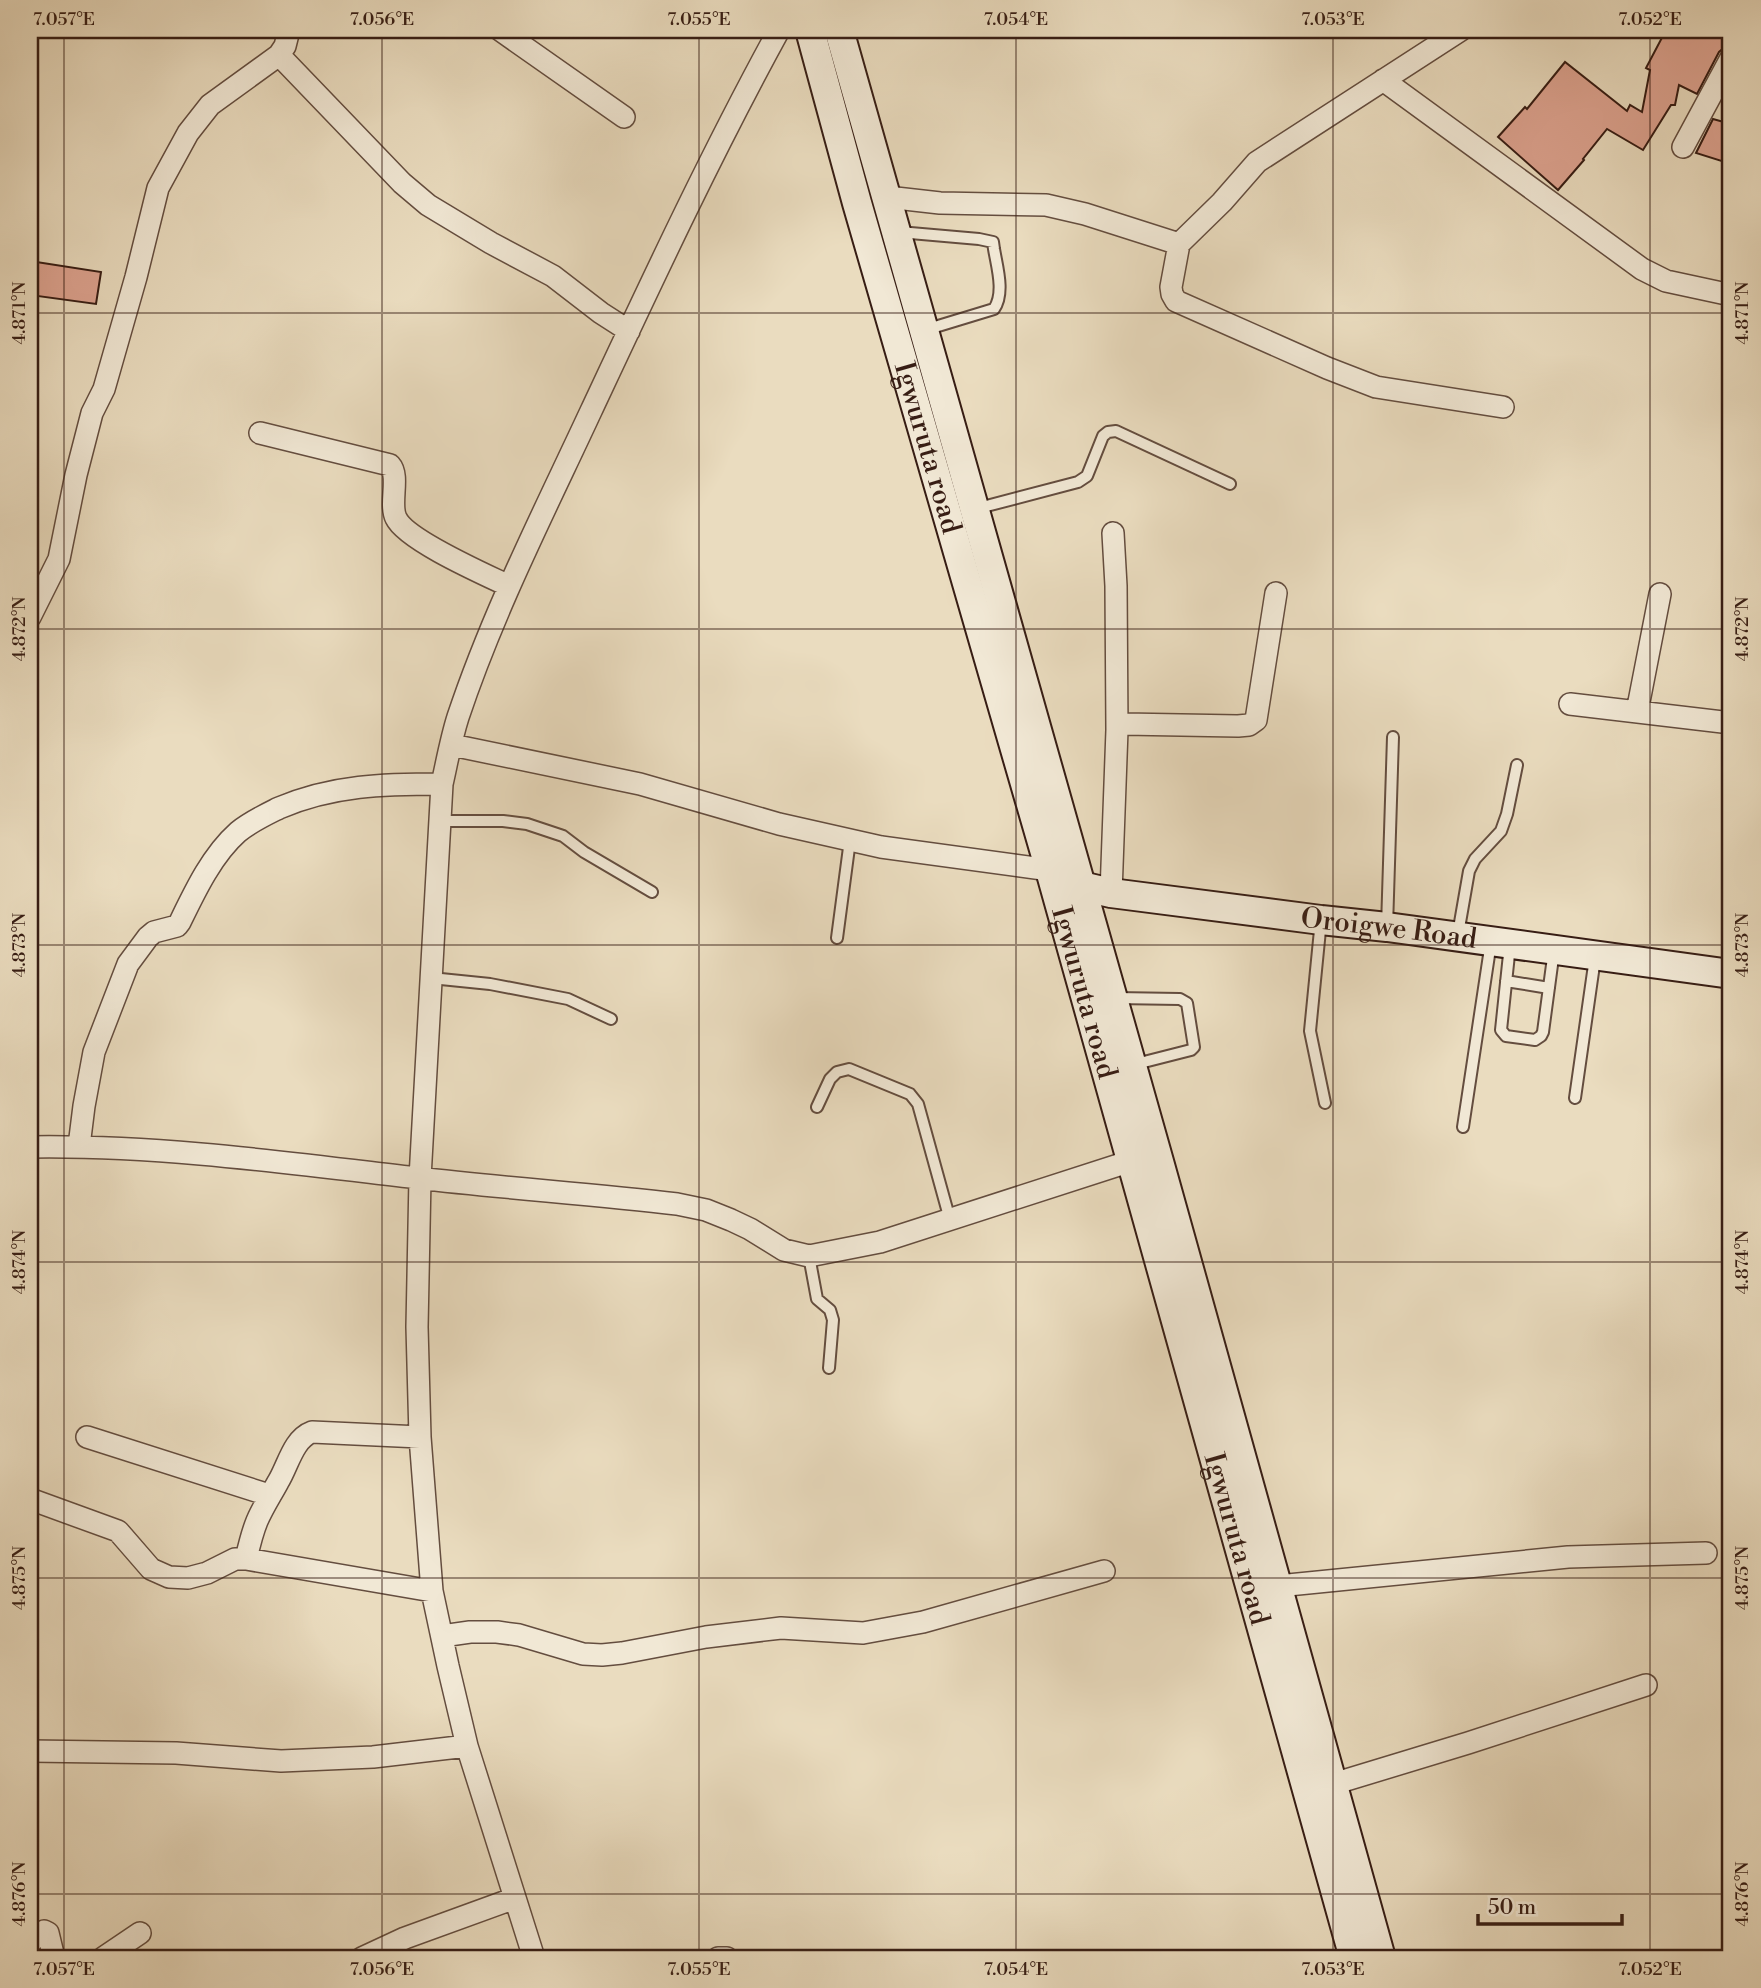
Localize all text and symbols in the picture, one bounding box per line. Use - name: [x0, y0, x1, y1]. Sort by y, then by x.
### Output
- text: 7.057°E: [33, 8, 95, 31]
- text: 7.056°E: [350, 8, 414, 31]
- text: 7.055°E: [667, 8, 731, 31]
- text: 7.054°E: [984, 8, 1048, 31]
- text: 7.053°E: [1301, 8, 1365, 31]
- text: 7.052°E: [1618, 8, 1682, 31]
- text: 4.871°N: [8, 281, 31, 345]
- text: 4.871°N: [1731, 281, 1754, 345]
- street label: Igwuruta road: [886, 358, 969, 538]
- text: 4.872°N: [8, 596, 31, 661]
- text: 4.872°N: [1731, 596, 1754, 661]
- street label: Oroigwe Road: [1299, 900, 1479, 957]
- street label: Igwuruta road: [1044, 903, 1125, 1083]
- text: 4.873°N: [8, 912, 31, 977]
- text: 4.873°N: [1731, 912, 1754, 977]
- text: 4.874°N: [8, 1229, 31, 1294]
- text: 4.874°N: [1731, 1229, 1754, 1294]
- street label: Igwuruta road: [1196, 1449, 1278, 1629]
- text: 4.875°N: [8, 1545, 31, 1610]
- text: 4.875°N: [1731, 1545, 1754, 1610]
- text: 4.876°N: [8, 1861, 31, 1926]
- text: 4.876°N: [1731, 1861, 1754, 1926]
- scale bar: [1478, 1883, 1621, 1927]
- text: 50 m: [1488, 1895, 1536, 1921]
- text: 7.057°E: [33, 1958, 95, 1981]
- text: 7.056°E: [350, 1958, 414, 1981]
- text: 7.055°E: [667, 1958, 731, 1981]
- text: 7.054°E: [984, 1958, 1048, 1981]
- text: 7.053°E: [1301, 1958, 1365, 1981]
- text: 7.052°E: [1618, 1958, 1682, 1981]

